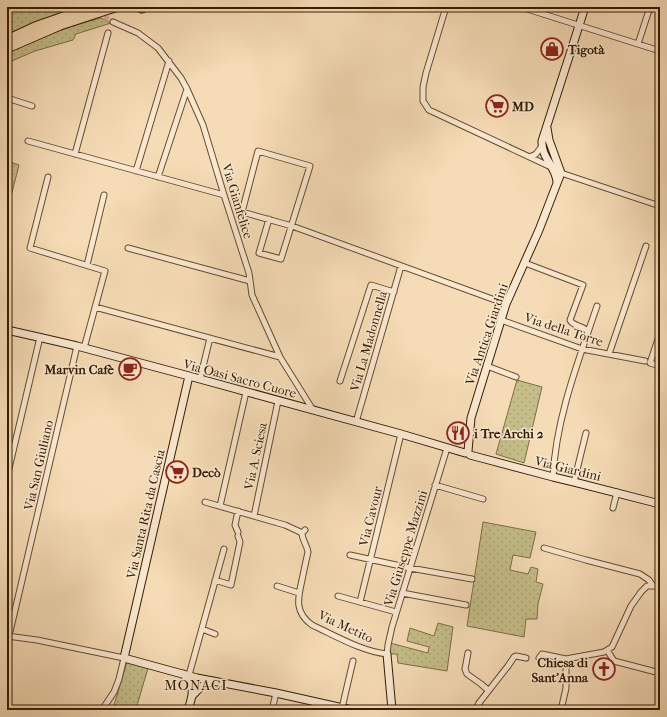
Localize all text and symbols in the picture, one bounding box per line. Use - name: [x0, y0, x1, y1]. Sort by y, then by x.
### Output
- shop icon: Tigotà: [539, 36, 565, 62]
- place label: Tigotà: [567, 42, 605, 58]
- supermarket icon: MD: [484, 93, 510, 119]
- place label: MD: [511, 99, 534, 114]
- street label: Via Gianfelice: [219, 161, 256, 241]
- street label: Via Antica Giardini: [462, 281, 511, 388]
- street label: Via La Madonnella: [347, 288, 390, 394]
- street label: Via della Torre: [522, 309, 606, 349]
- cafe icon: Marvin Cafè: [117, 356, 143, 382]
- street label: Via Oasi Sacro Cuore: [181, 356, 299, 401]
- place label: Marvin Cafè: [44, 362, 115, 377]
- street label: Via San Giuliano: [21, 418, 56, 513]
- street label: Via A. Sciesa: [241, 420, 270, 492]
- restaurant icon: i Tre Archi 2: [445, 420, 471, 446]
- place label: i Tre Archi 2: [473, 426, 544, 441]
- street label: Via Santa Rita da Cascia: [123, 447, 168, 581]
- street label: Via Giardini: [532, 453, 603, 484]
- supermarket icon: Decò: [164, 459, 190, 485]
- place label: Decò: [192, 465, 221, 480]
- street label: Via Cavour: [356, 484, 385, 549]
- street label: Via Giuseppe Mazzini: [380, 488, 430, 609]
- street label: Via Metito: [315, 607, 376, 646]
- place label: Chiesa di Sant'Anna: [531, 655, 589, 685]
- church icon: Chiesa di Sant'Anna: [591, 656, 617, 682]
- district label: MONACI: [164, 677, 228, 694]

